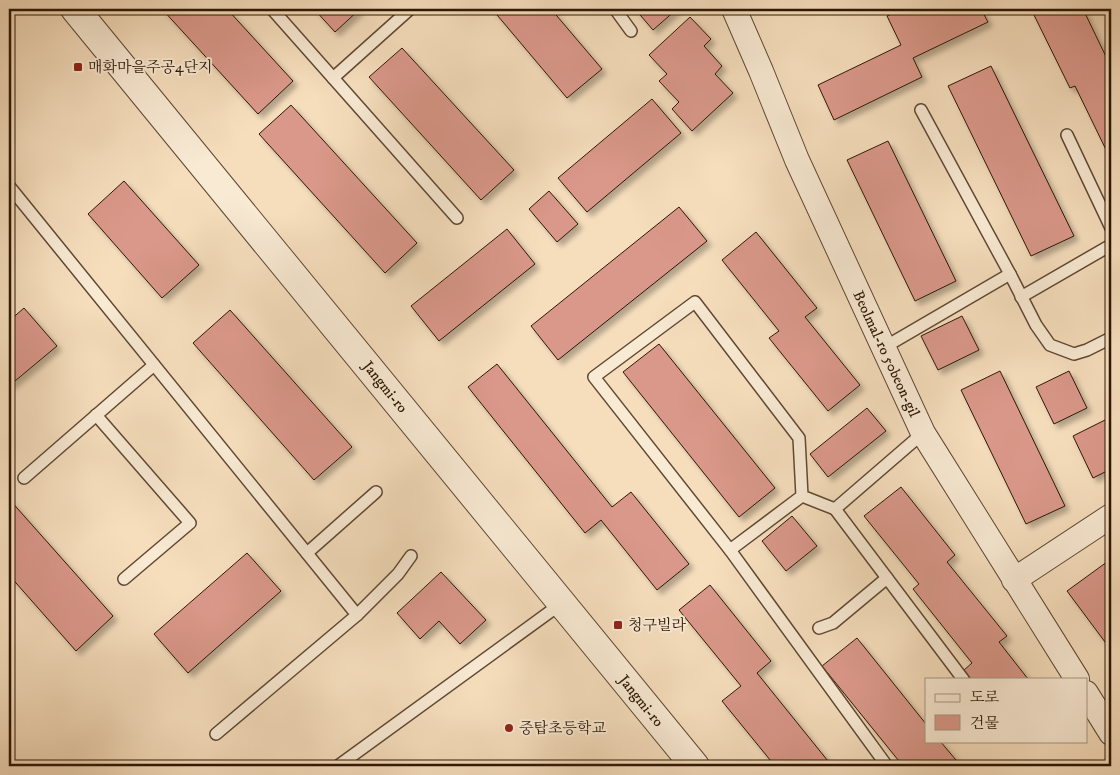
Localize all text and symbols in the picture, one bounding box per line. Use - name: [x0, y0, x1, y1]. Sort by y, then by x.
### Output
- place label: 매화마을주공4단지: [88, 58, 213, 77]
- marker: 매화마을주공4단지: [72, 61, 84, 73]
- street label: Beolmal-ro 50beon-gil: [848, 288, 924, 421]
- street label: Jangmi-ro: [357, 356, 412, 417]
- place label: 청구빌라: [628, 616, 686, 635]
- marker: 청구빌라: [612, 619, 624, 631]
- street label: Jangmi-ro: [613, 670, 668, 731]
- legend: [925, 678, 1088, 742]
- text: 도로: [970, 688, 999, 707]
- text: 건물: [970, 714, 999, 733]
- place label: 중탑초등학교: [519, 719, 606, 738]
- marker: 중탑초등학교: [503, 722, 515, 734]

